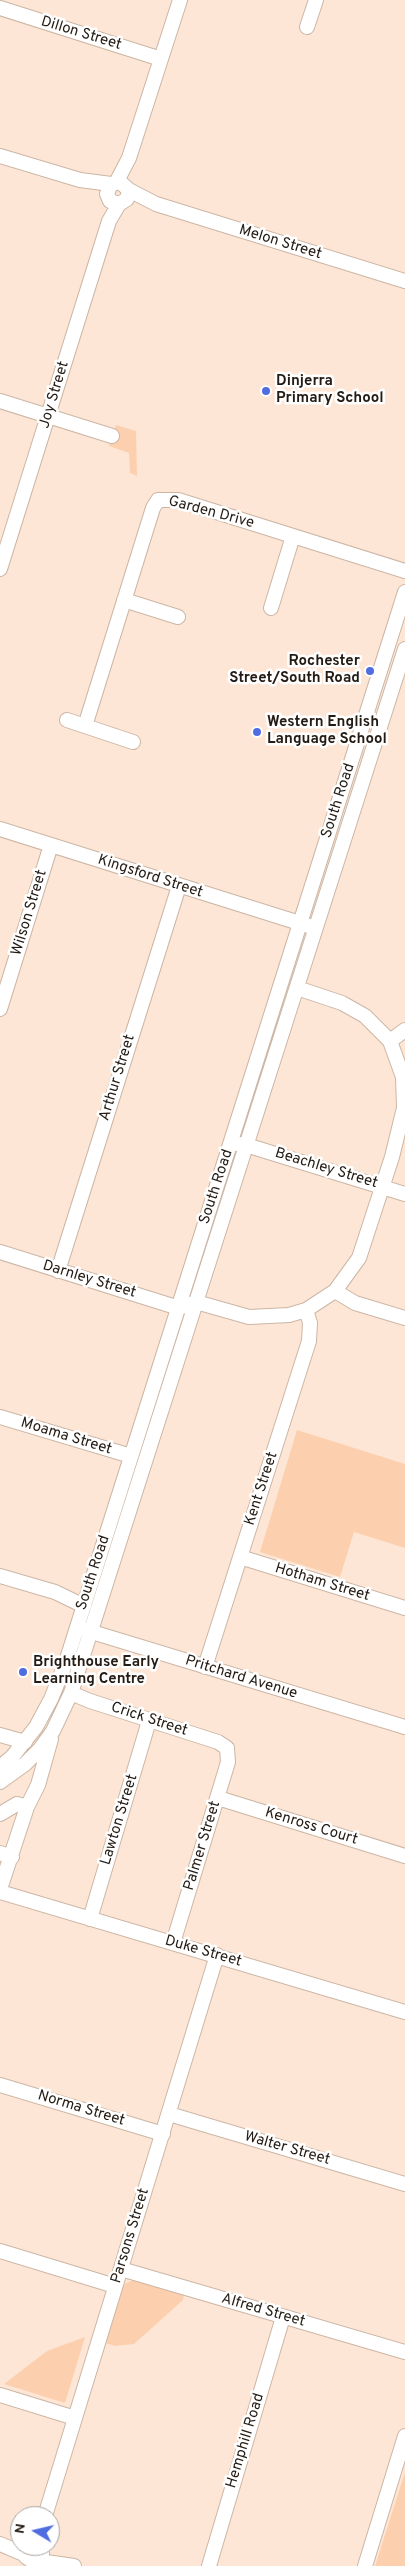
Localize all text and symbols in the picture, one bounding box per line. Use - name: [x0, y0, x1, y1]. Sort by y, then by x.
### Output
- street label: Dillon Street: [38, 13, 124, 55]
- street label: Melon Street: [236, 222, 324, 264]
- street label: Joy Street: [36, 359, 74, 431]
- place label: Dinjerra Primary School: [276, 373, 384, 408]
- marker: Dinjerra Primary School: [260, 385, 272, 397]
- street label: Garden Drive: [166, 493, 256, 533]
- place label: Rochester Street/South Road: [229, 653, 360, 688]
- marker: Rochester Street/South Road: [364, 665, 376, 677]
- place label: Western English Language School: [267, 714, 387, 749]
- marker: Western English Language School: [251, 726, 263, 738]
- street label: South Road: [318, 761, 360, 841]
- street label: Kingsford Street: [95, 852, 205, 902]
- street label: Wilson Street: [8, 868, 52, 958]
- street label: Arthur Street: [96, 1033, 140, 1123]
- street label: Beachley Street: [272, 1145, 380, 1193]
- street label: South Road: [196, 1147, 238, 1227]
- street label: Darnley Street: [40, 1257, 138, 1303]
- street label: Moama Street: [18, 1415, 114, 1459]
- street label: Kent Street: [242, 1450, 282, 1528]
- street label: South Road: [73, 1533, 115, 1613]
- street label: Hotham Street: [272, 1560, 372, 1606]
- street label: Pritchard Avenue: [183, 1652, 299, 1704]
- place label: Brighthouse Early Learning Centre: [33, 1654, 159, 1689]
- marker: Brighthouse Early Learning Centre: [17, 1666, 29, 1678]
- street label: Crick Street: [108, 1699, 190, 1741]
- street label: Lawton Street: [98, 1772, 142, 1868]
- street label: Palmer Street: [181, 1799, 225, 1893]
- street label: Kenross Court: [262, 1804, 360, 1850]
- street label: Duke Street: [163, 1932, 243, 1972]
- street label: Norma Street: [35, 2087, 127, 2131]
- street label: Walter Street: [242, 2128, 332, 2170]
- street label: Parsons Street: [108, 2186, 154, 2286]
- street label: Alfred Street: [219, 2290, 307, 2332]
- street label: Hemphill Road: [223, 2391, 269, 2491]
- north arrow: [10, 2506, 60, 2556]
- text: N: [11, 2522, 30, 2535]

